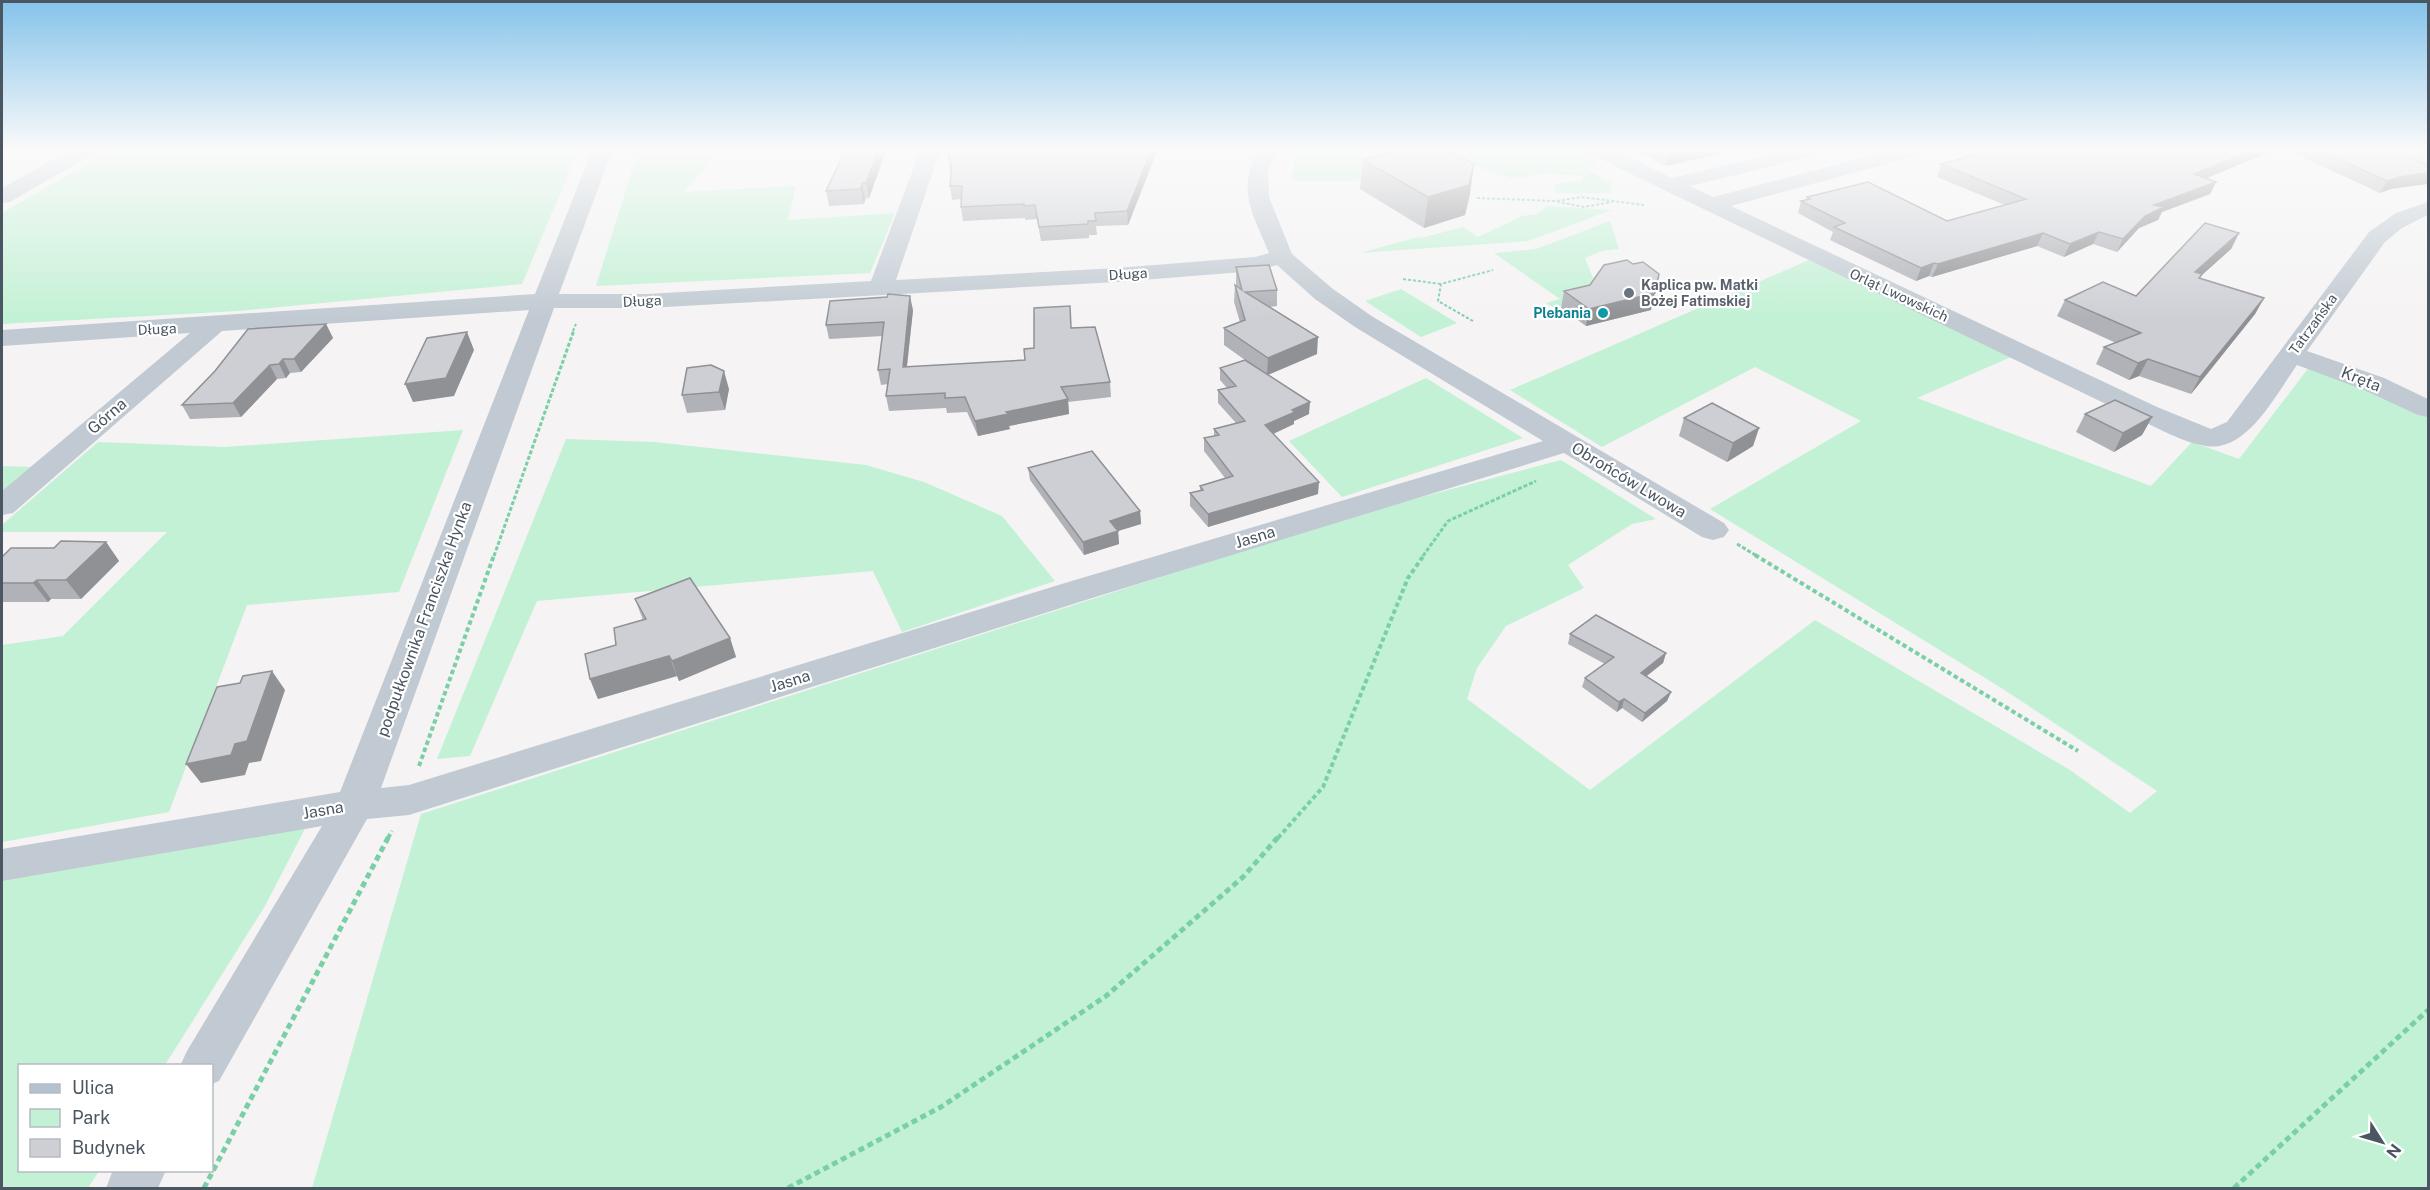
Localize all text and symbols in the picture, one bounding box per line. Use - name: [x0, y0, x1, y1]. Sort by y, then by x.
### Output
- street label: Długa: [1108, 265, 1148, 283]
- street label: Orląt Lwowskich: [1847, 265, 1951, 325]
- place label: Kaplica pw. Matki Bożej Fatimskiej: [1641, 277, 1758, 309]
- marker: Kaplica pw. Matki Bożej Fatimskiej: [1622, 286, 1636, 300]
- street label: Tatrzańska: [2286, 291, 2340, 357]
- street label: Długa: [622, 292, 662, 310]
- place label: Plebania: [1533, 305, 1591, 321]
- marker: Plebania: [1596, 306, 1610, 320]
- street label: Długa: [137, 320, 177, 338]
- street label: Kręta: [2339, 363, 2383, 395]
- street label: Górna: [84, 394, 130, 438]
- street label: Obrońców Lwowa: [1568, 438, 1690, 522]
- street label: podpułkownika Franciszka Hynka: [373, 499, 475, 739]
- street label: Jasna: [1233, 522, 1277, 552]
- street label: Jasna: [768, 666, 812, 696]
- street label: Jasna: [301, 797, 345, 823]
- legend: [18, 1064, 213, 1172]
- text: Ulica: [72, 1077, 114, 1098]
- text: Park: [72, 1107, 110, 1128]
- north arrow: [2352, 1112, 2412, 1172]
- text: Budynek: [72, 1137, 146, 1158]
- text: N: [2382, 1140, 2405, 1161]

